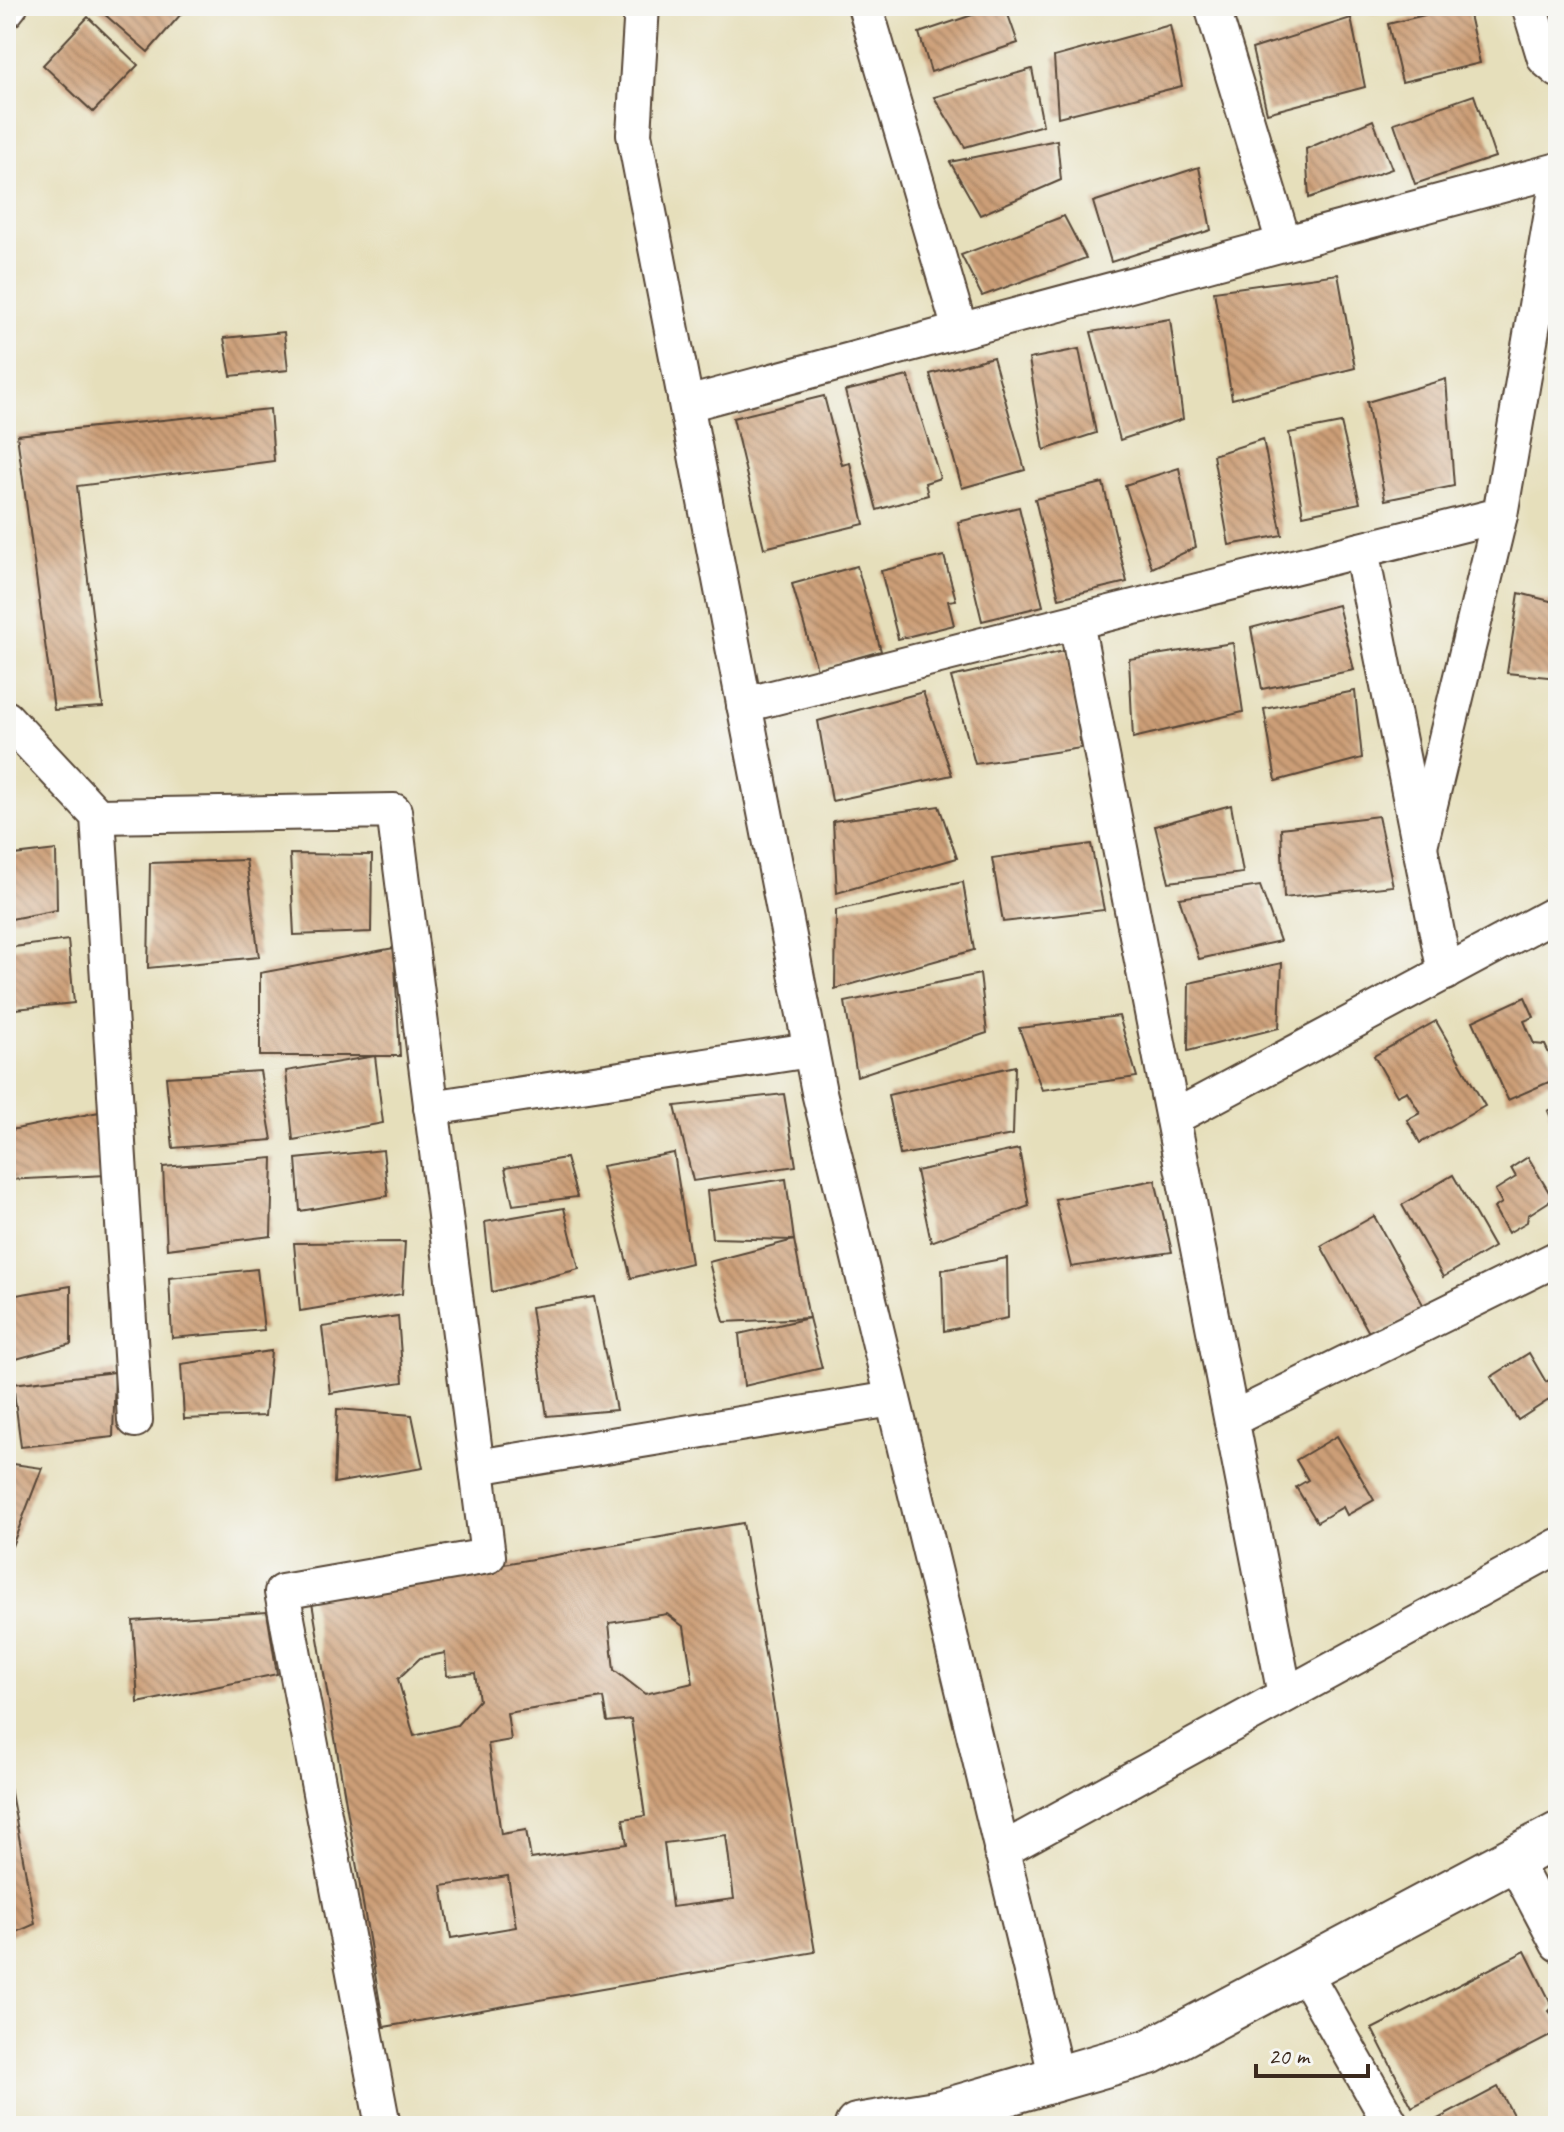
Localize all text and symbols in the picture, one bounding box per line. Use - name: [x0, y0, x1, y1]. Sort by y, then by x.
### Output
- scale bar: [1256, 2028, 1368, 2078]
- text: 20 m: [1268, 2041, 1311, 2071]

